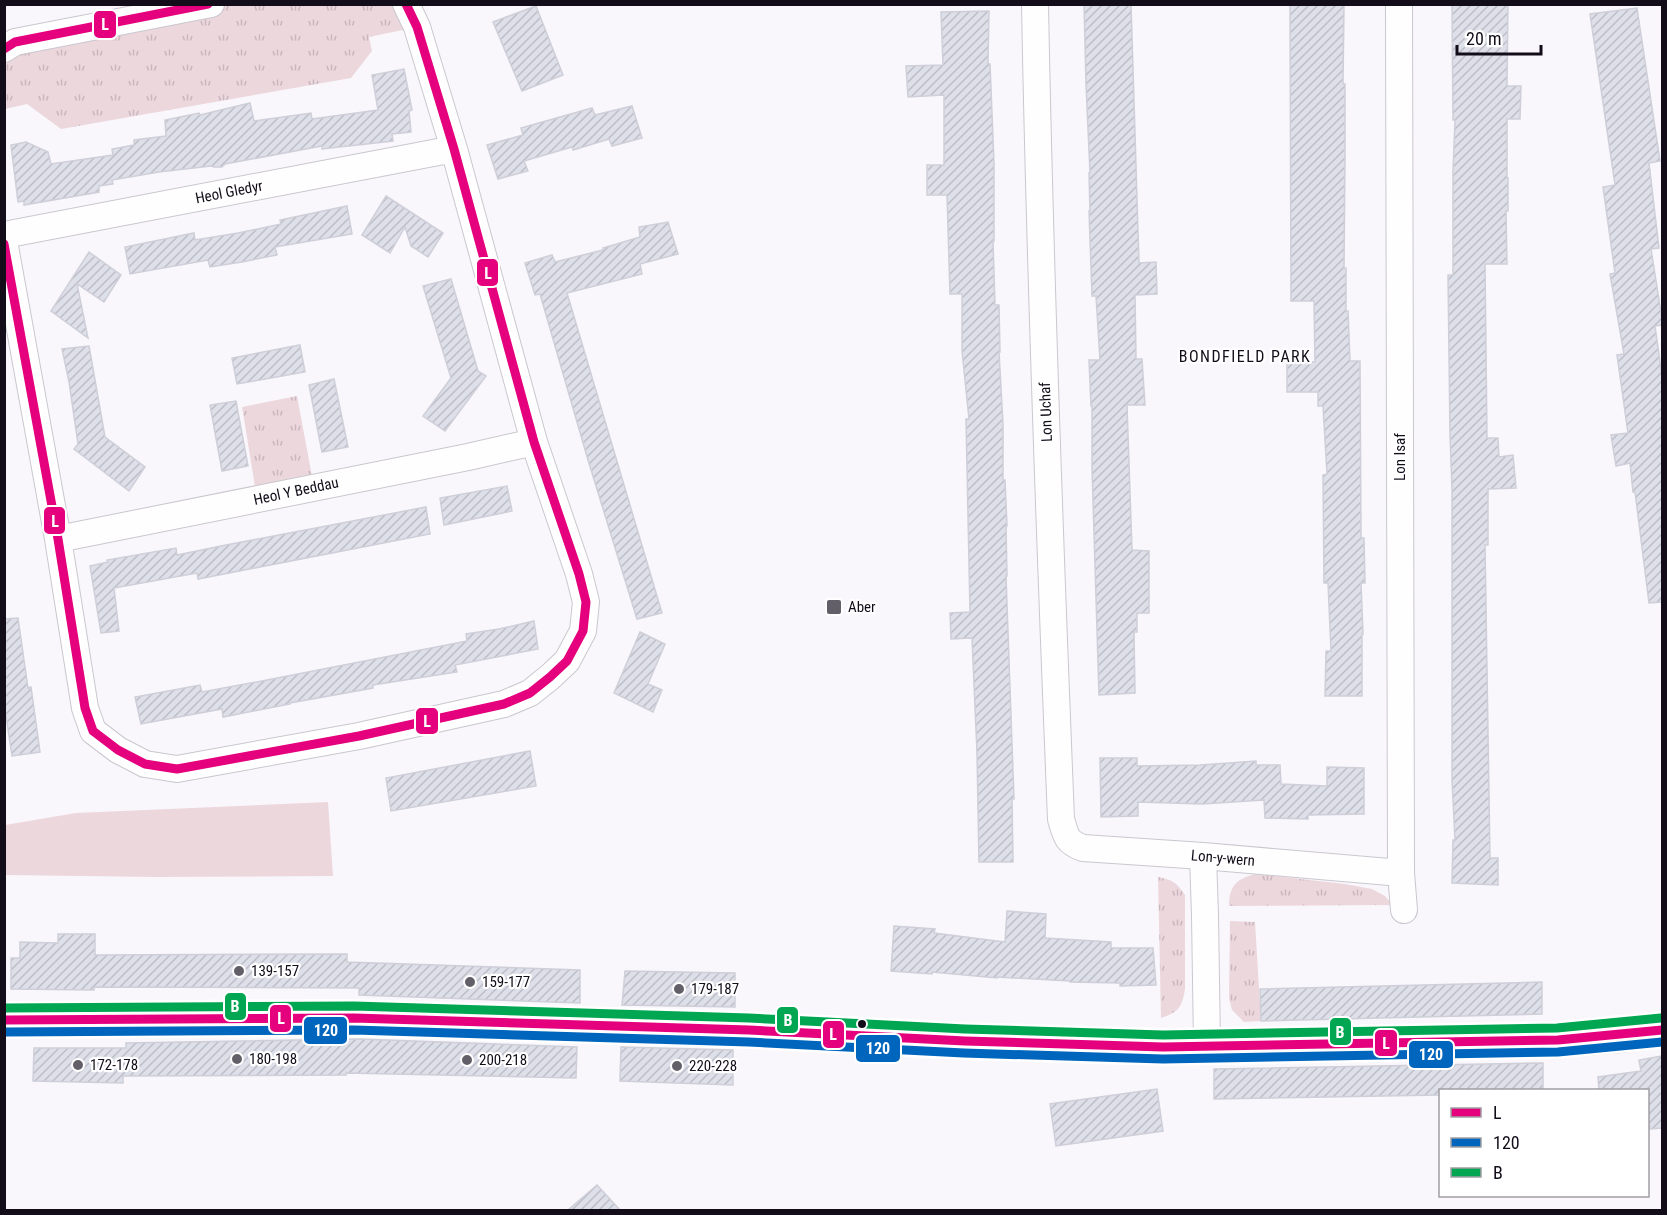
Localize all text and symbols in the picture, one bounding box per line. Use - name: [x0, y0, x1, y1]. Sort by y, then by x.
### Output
- line badge: L: [93, 10, 117, 39]
- text: L: [101, 15, 109, 34]
- scale bar: [1457, 18, 1541, 56]
- text: 20 m: [1466, 28, 1501, 49]
- street label: Heol Gledyr: [194, 177, 265, 207]
- line badge: L: [476, 258, 499, 287]
- text: L: [484, 264, 492, 283]
- district label: BONDFIELD PARK: [1179, 347, 1311, 366]
- street label: Lon Uchaf: [1036, 382, 1056, 442]
- street label: Lon Isaf: [1391, 433, 1409, 481]
- street label: Heol Y Beddau: [252, 473, 340, 509]
- line badge: L: [43, 506, 66, 535]
- text: L: [51, 512, 59, 531]
- marker: Aber: [825, 598, 843, 616]
- place label: Aber: [848, 598, 876, 616]
- line badge: L: [415, 707, 439, 735]
- text: L: [423, 712, 431, 731]
- street label: Lon-y-wern: [1190, 846, 1256, 870]
- place label: 139-157: [251, 962, 299, 980]
- marker: 139-157: [232, 964, 246, 978]
- place label: 159-177: [482, 973, 530, 991]
- marker: 159-177: [463, 975, 477, 989]
- place label: 179-187: [691, 980, 739, 998]
- marker: 179-187: [672, 982, 686, 996]
- line badge: B: [224, 992, 247, 1021]
- text: B: [231, 997, 240, 1016]
- line badge: L: [269, 1004, 292, 1033]
- line badge: B: [776, 1006, 799, 1034]
- text: L: [277, 1009, 285, 1028]
- text: B: [784, 1011, 793, 1030]
- line badge: 120: [303, 1016, 348, 1045]
- line badge: B: [1329, 1017, 1352, 1046]
- unlabelled marker: [856, 1018, 868, 1030]
- line badge: L: [822, 1020, 845, 1049]
- text: 120: [314, 1021, 338, 1040]
- text: B: [1336, 1023, 1345, 1042]
- text: L: [829, 1025, 837, 1044]
- line badge: L: [1374, 1029, 1398, 1057]
- line badge: 120: [855, 1034, 901, 1063]
- text: L: [1382, 1034, 1390, 1053]
- text: 120: [866, 1039, 890, 1058]
- line badge: 120: [1408, 1040, 1454, 1069]
- text: 120: [1419, 1045, 1443, 1064]
- place label: 180-198: [249, 1050, 297, 1068]
- place label: 200-218: [479, 1051, 527, 1069]
- marker: 180-198: [230, 1052, 244, 1066]
- marker: 200-218: [460, 1053, 474, 1067]
- place label: 172-178: [90, 1056, 138, 1074]
- place label: 220-228: [689, 1057, 737, 1075]
- marker: 172-178: [71, 1058, 85, 1072]
- marker: 220-228: [670, 1059, 684, 1073]
- legend: [1439, 1089, 1649, 1197]
- text: L: [1493, 1102, 1502, 1123]
- text: 120: [1493, 1132, 1520, 1153]
- text: B: [1493, 1162, 1503, 1183]

